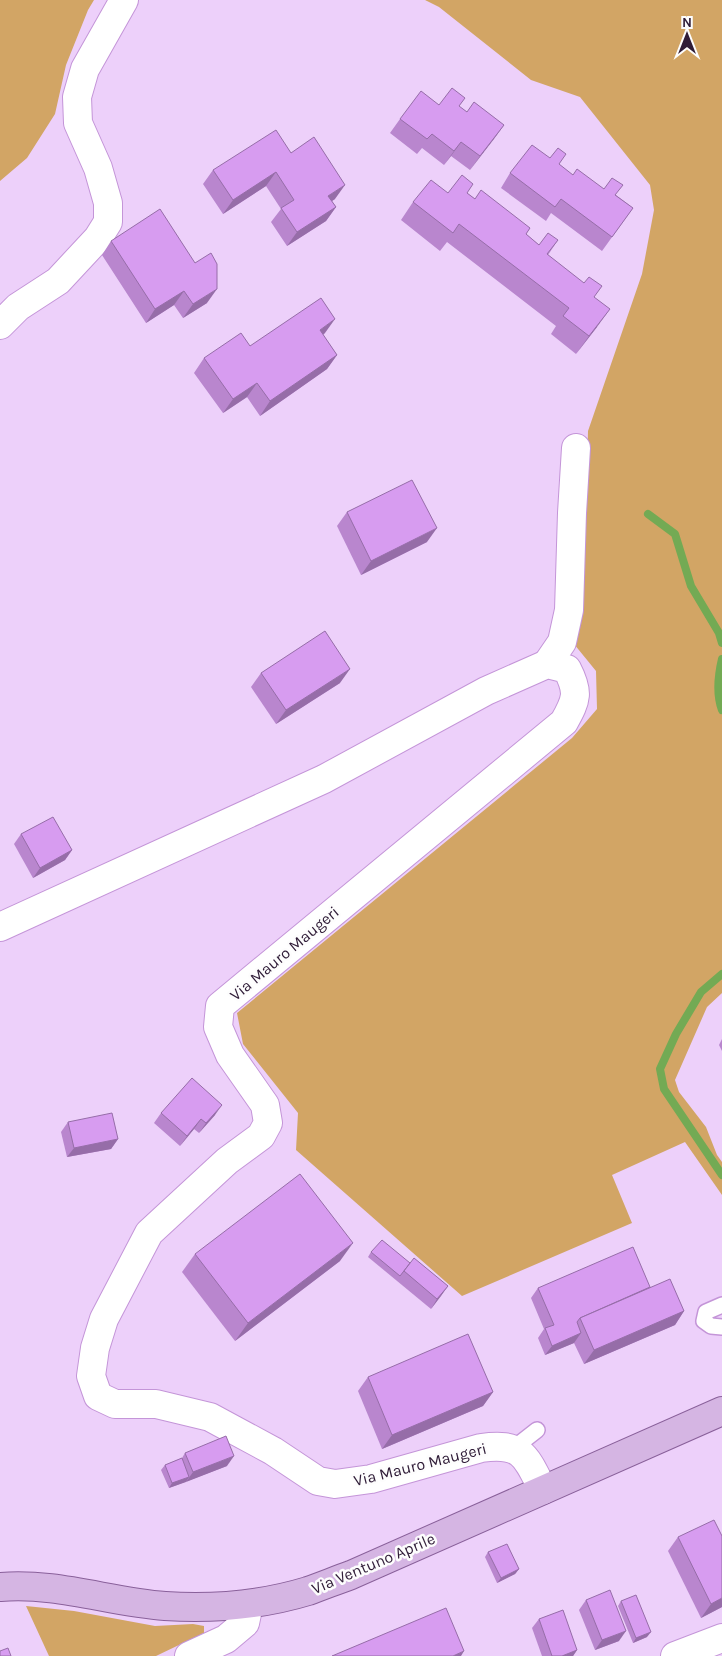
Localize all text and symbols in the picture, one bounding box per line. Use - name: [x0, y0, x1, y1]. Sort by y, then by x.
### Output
- north arrow: [662, 10, 712, 60]
- text: N: [682, 14, 692, 31]
- street label: Via Mauro Maugeri: [226, 902, 343, 1005]
- street label: Via Mauro Maugeri: [352, 1439, 489, 1490]
- street label: Via Ventuno Aprile: [309, 1529, 438, 1598]

